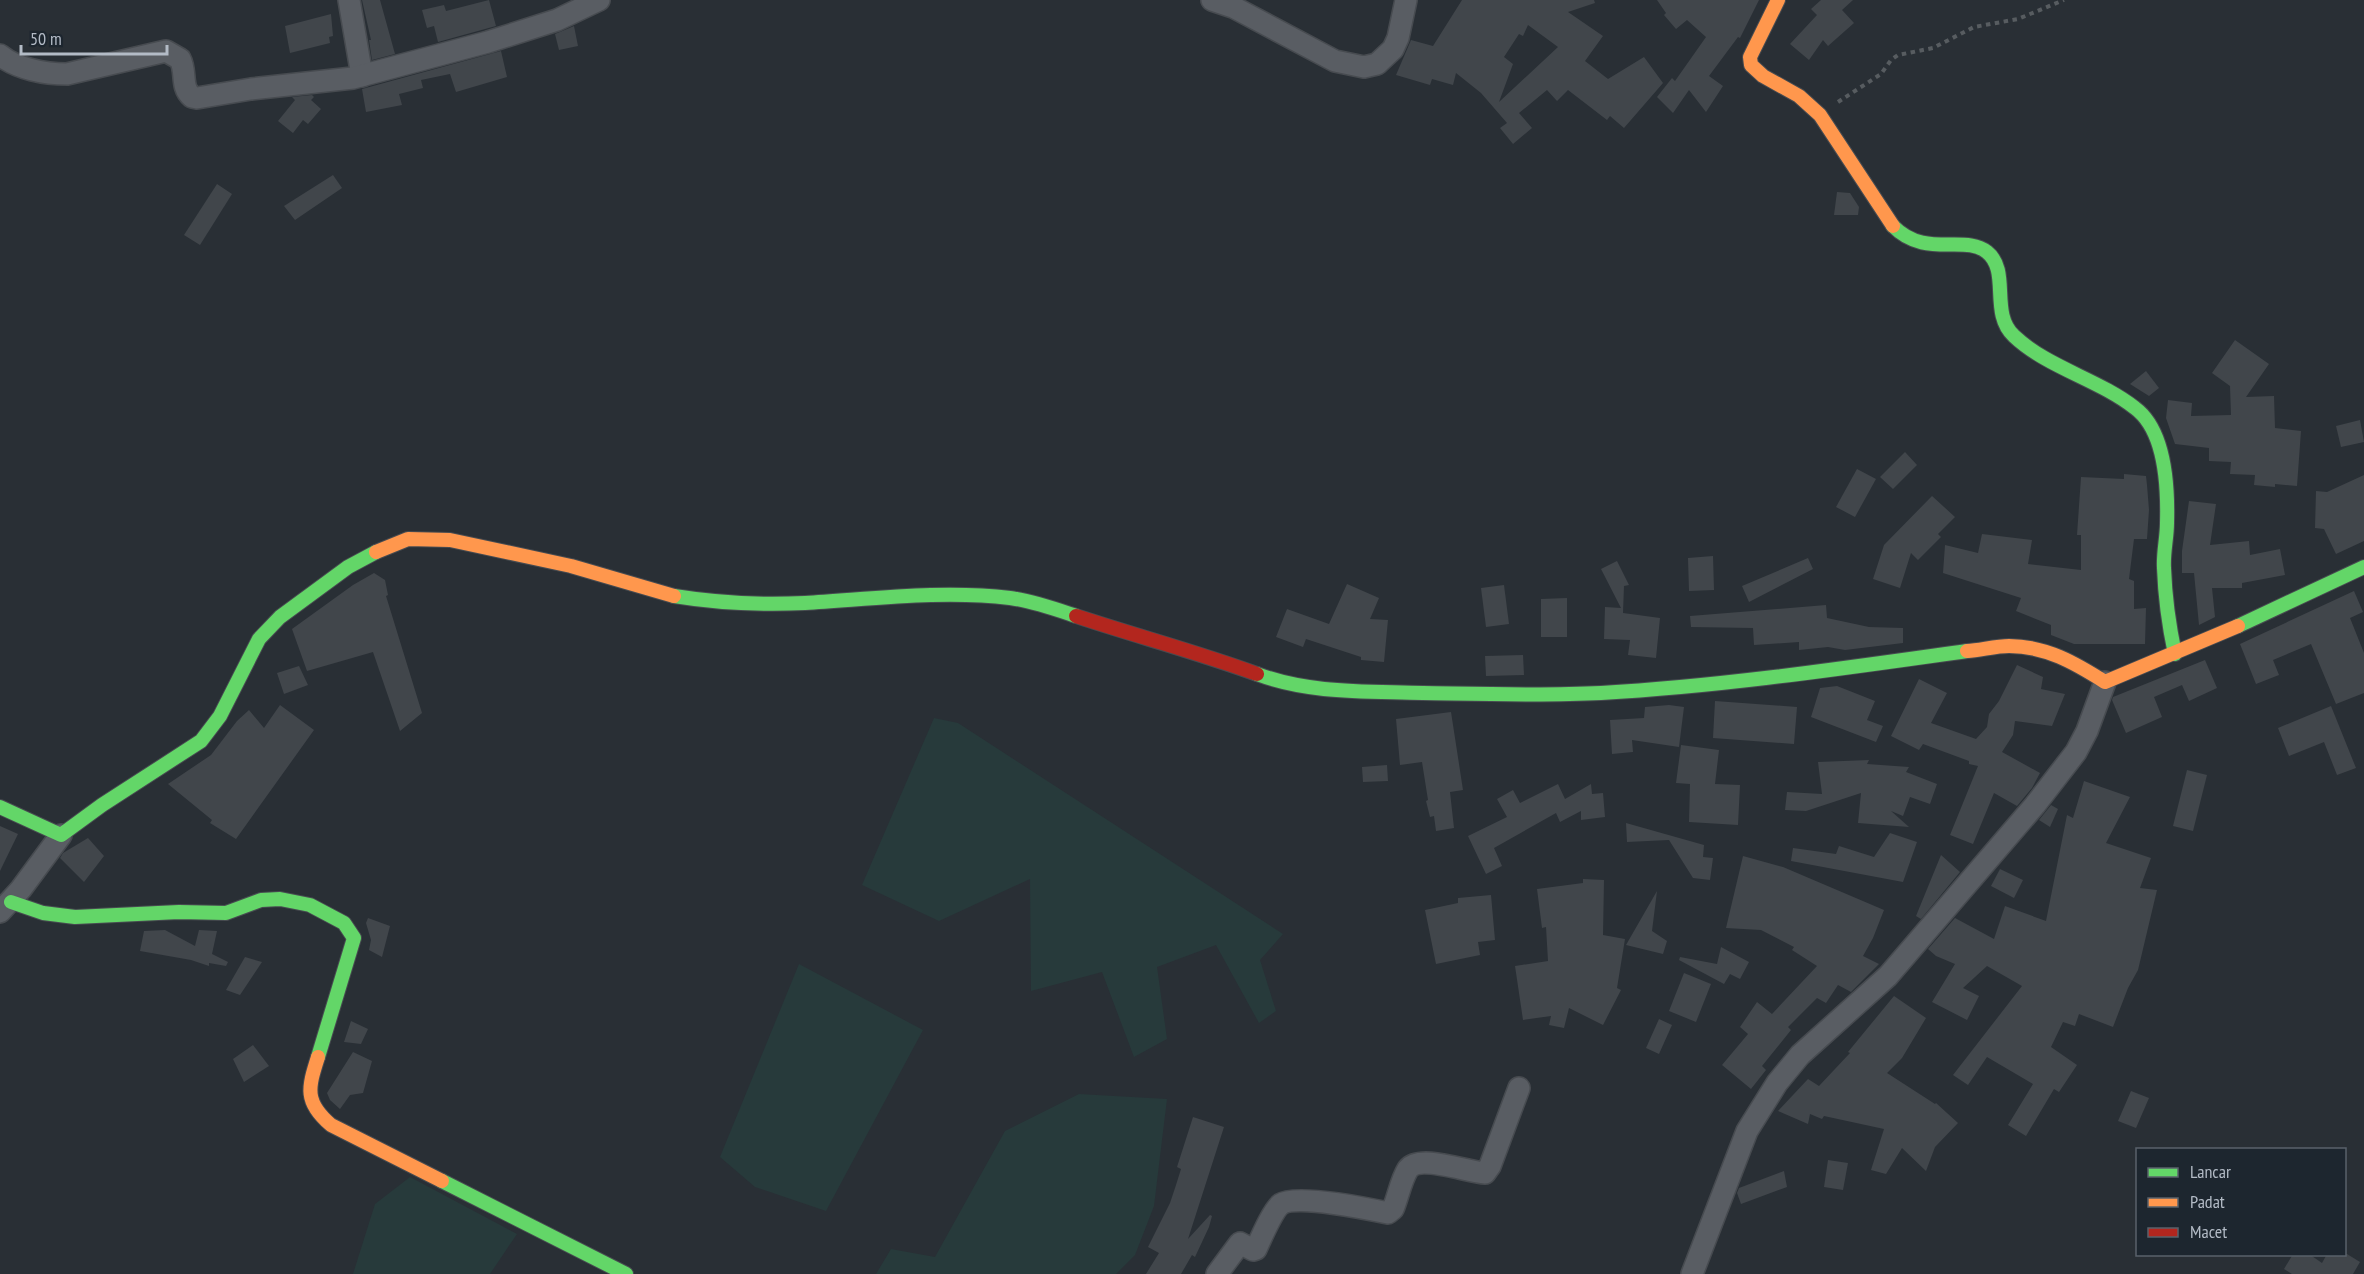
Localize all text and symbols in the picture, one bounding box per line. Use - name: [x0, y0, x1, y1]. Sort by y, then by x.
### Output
- scale bar: [21, 18, 166, 56]
- text: 50 m: [30, 27, 62, 50]
- legend: [2136, 1148, 2346, 1256]
- text: Lancar: [2190, 1160, 2231, 1183]
- text: Padat: [2190, 1190, 2225, 1213]
- text: Macet: [2190, 1220, 2227, 1243]

